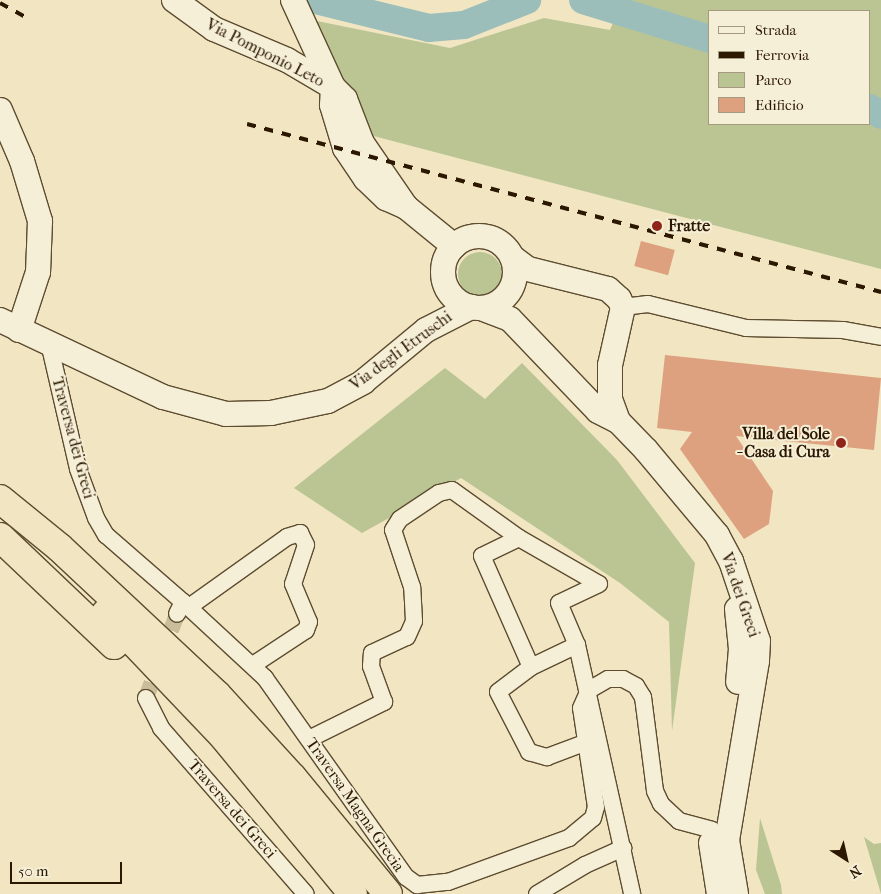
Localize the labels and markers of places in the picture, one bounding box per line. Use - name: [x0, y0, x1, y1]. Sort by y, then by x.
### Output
- place label: Fratte: [668, 216, 710, 236]
- marker: Fratte: [650, 219, 664, 233]
- place label: Villa del Sole - Casa di Cura: [737, 424, 830, 462]
- marker: Villa del Sole - Casa di Cura: [834, 436, 848, 450]

